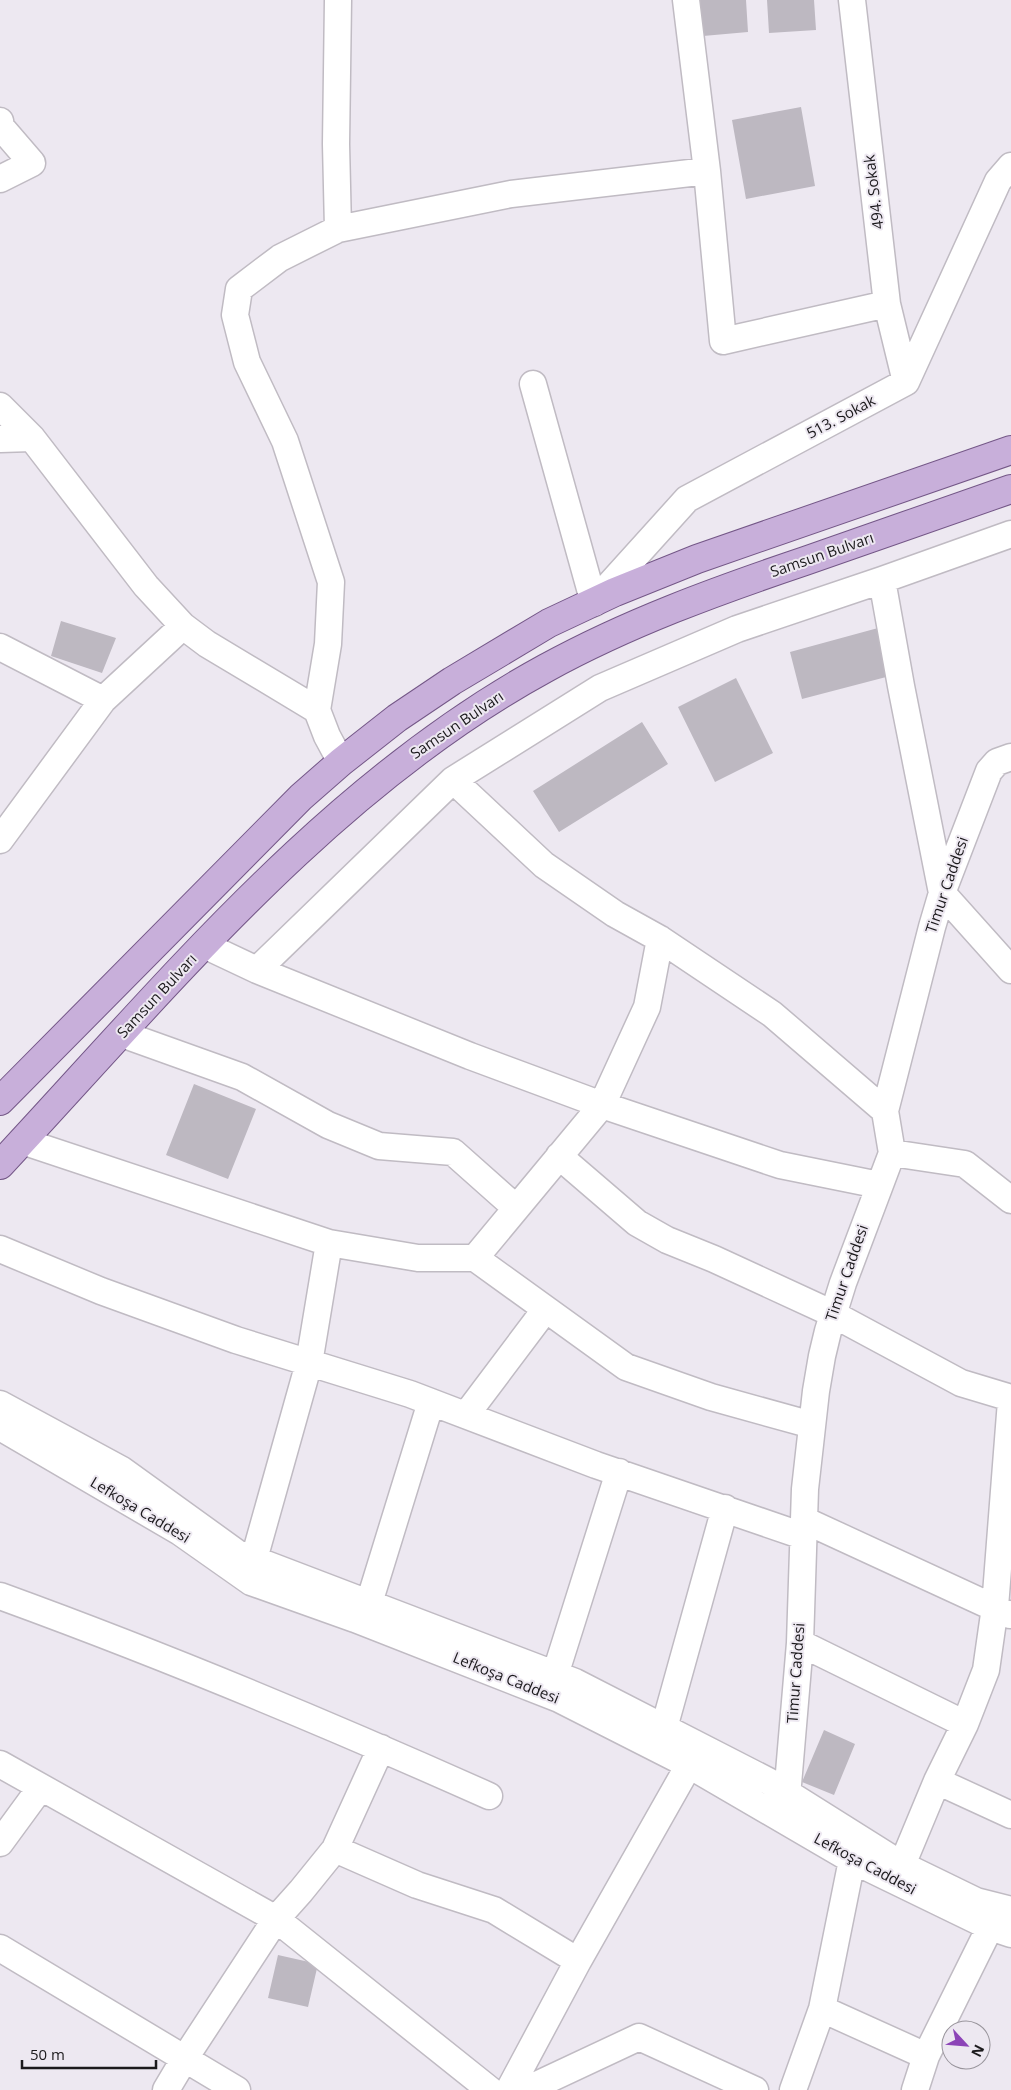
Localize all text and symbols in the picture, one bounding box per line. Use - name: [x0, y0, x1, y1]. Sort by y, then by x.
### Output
- street label: 494. Sokak: [859, 154, 887, 231]
- street label: 513. Sokak: [803, 390, 878, 443]
- street label: Samsun Bulvarı: [767, 527, 876, 581]
- street label: Samsun Bulvarı: [406, 686, 507, 763]
- street label: Timur Caddesi: [920, 834, 972, 936]
- street label: Samsun Bulvarı: [112, 949, 201, 1042]
- street label: Timur Caddesi: [820, 1222, 872, 1324]
- street label: Lefkoşa Caddesi: [87, 1471, 194, 1547]
- street label: Timur Caddesi: [782, 1622, 808, 1724]
- street label: Lefkoşa Caddesi: [450, 1647, 563, 1708]
- street label: Lefkoşa Caddesi: [811, 1828, 920, 1898]
- north arrow: [941, 2020, 991, 2070]
- scale bar: [22, 2038, 156, 2070]
- text: N: [967, 2042, 989, 2060]
- text: 50 m: [30, 2044, 65, 2064]

